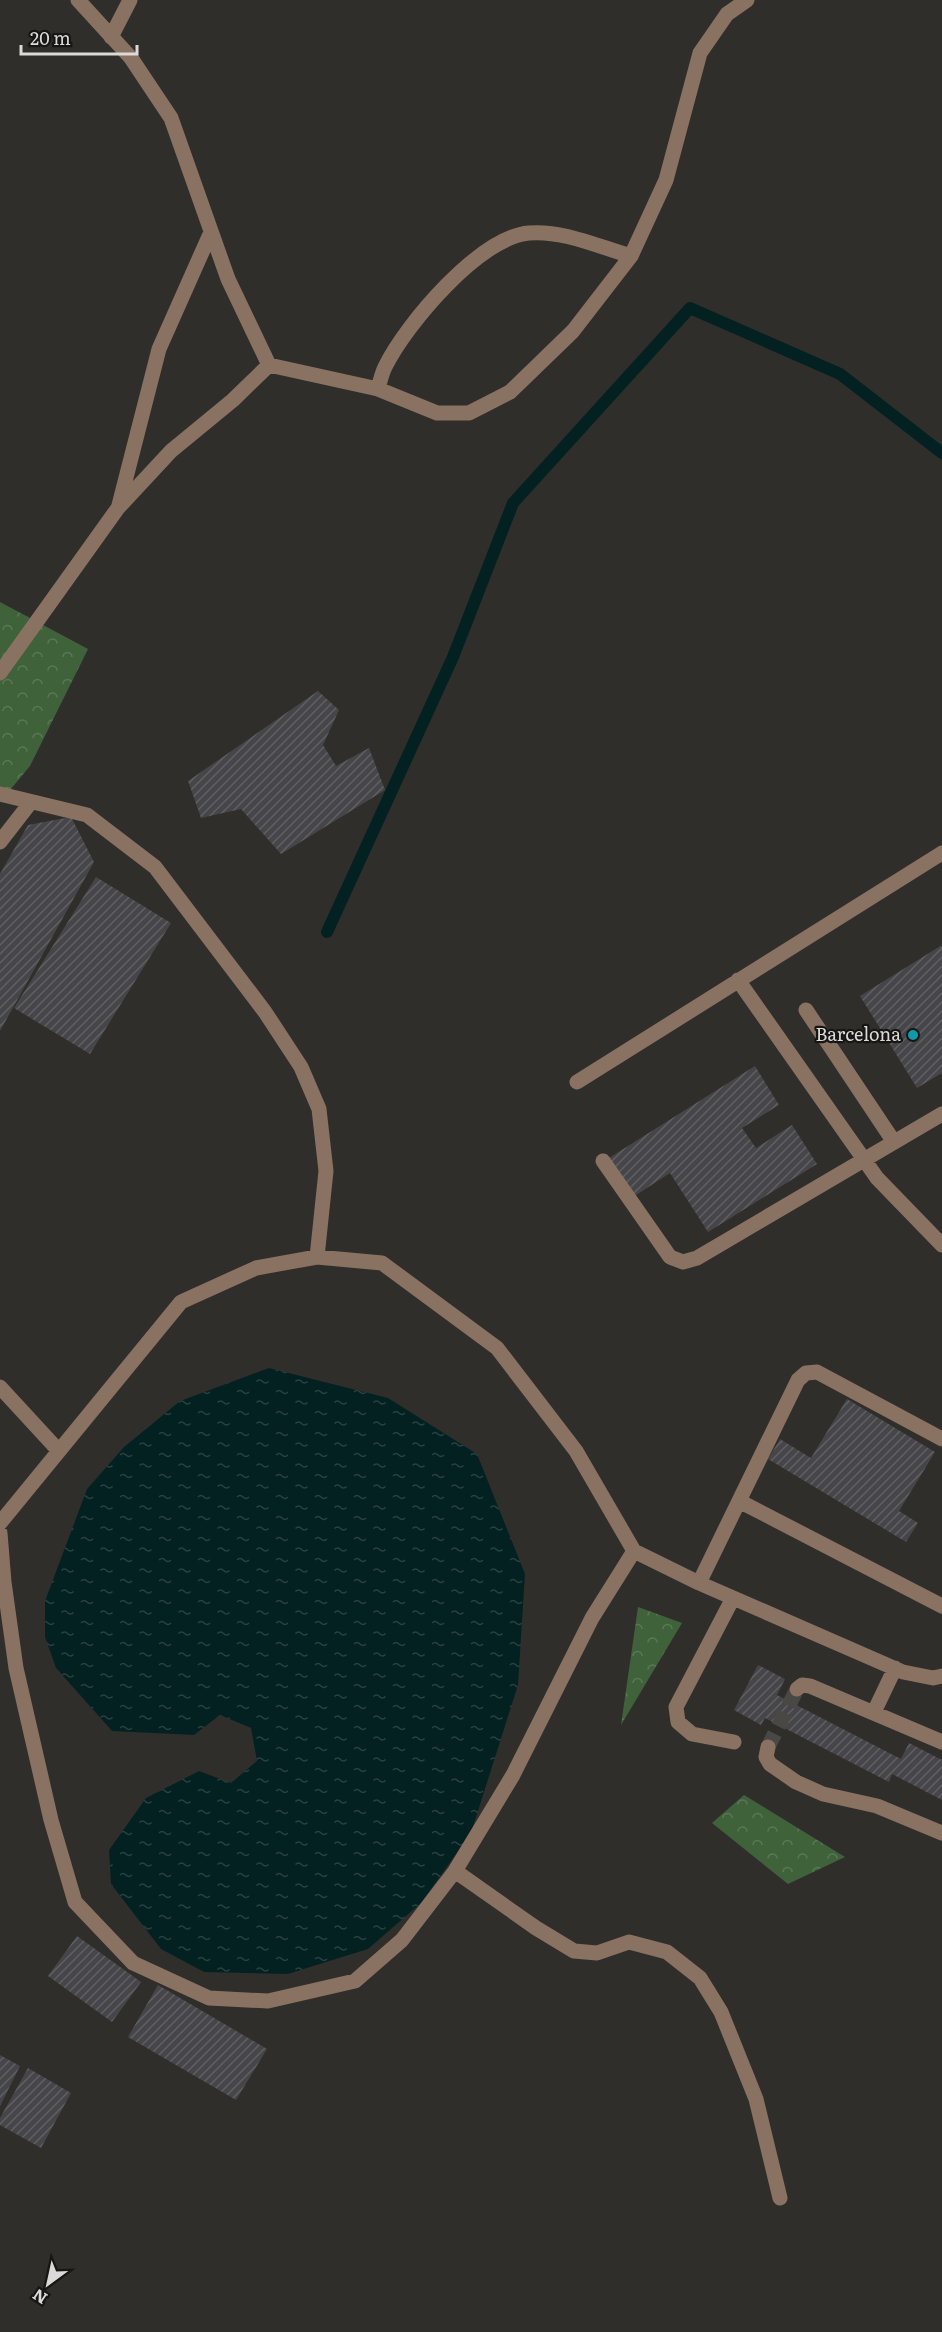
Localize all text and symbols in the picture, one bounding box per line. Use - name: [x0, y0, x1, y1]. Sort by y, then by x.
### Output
- scale bar: [21, 18, 136, 56]
- text: 20 m: [30, 24, 71, 51]
- place label: Barcelona: [815, 1020, 901, 1047]
- marker: Barcelona: [906, 1028, 920, 1042]
- north arrow: [18, 2254, 78, 2314]
- text: N: [27, 2284, 51, 2311]

